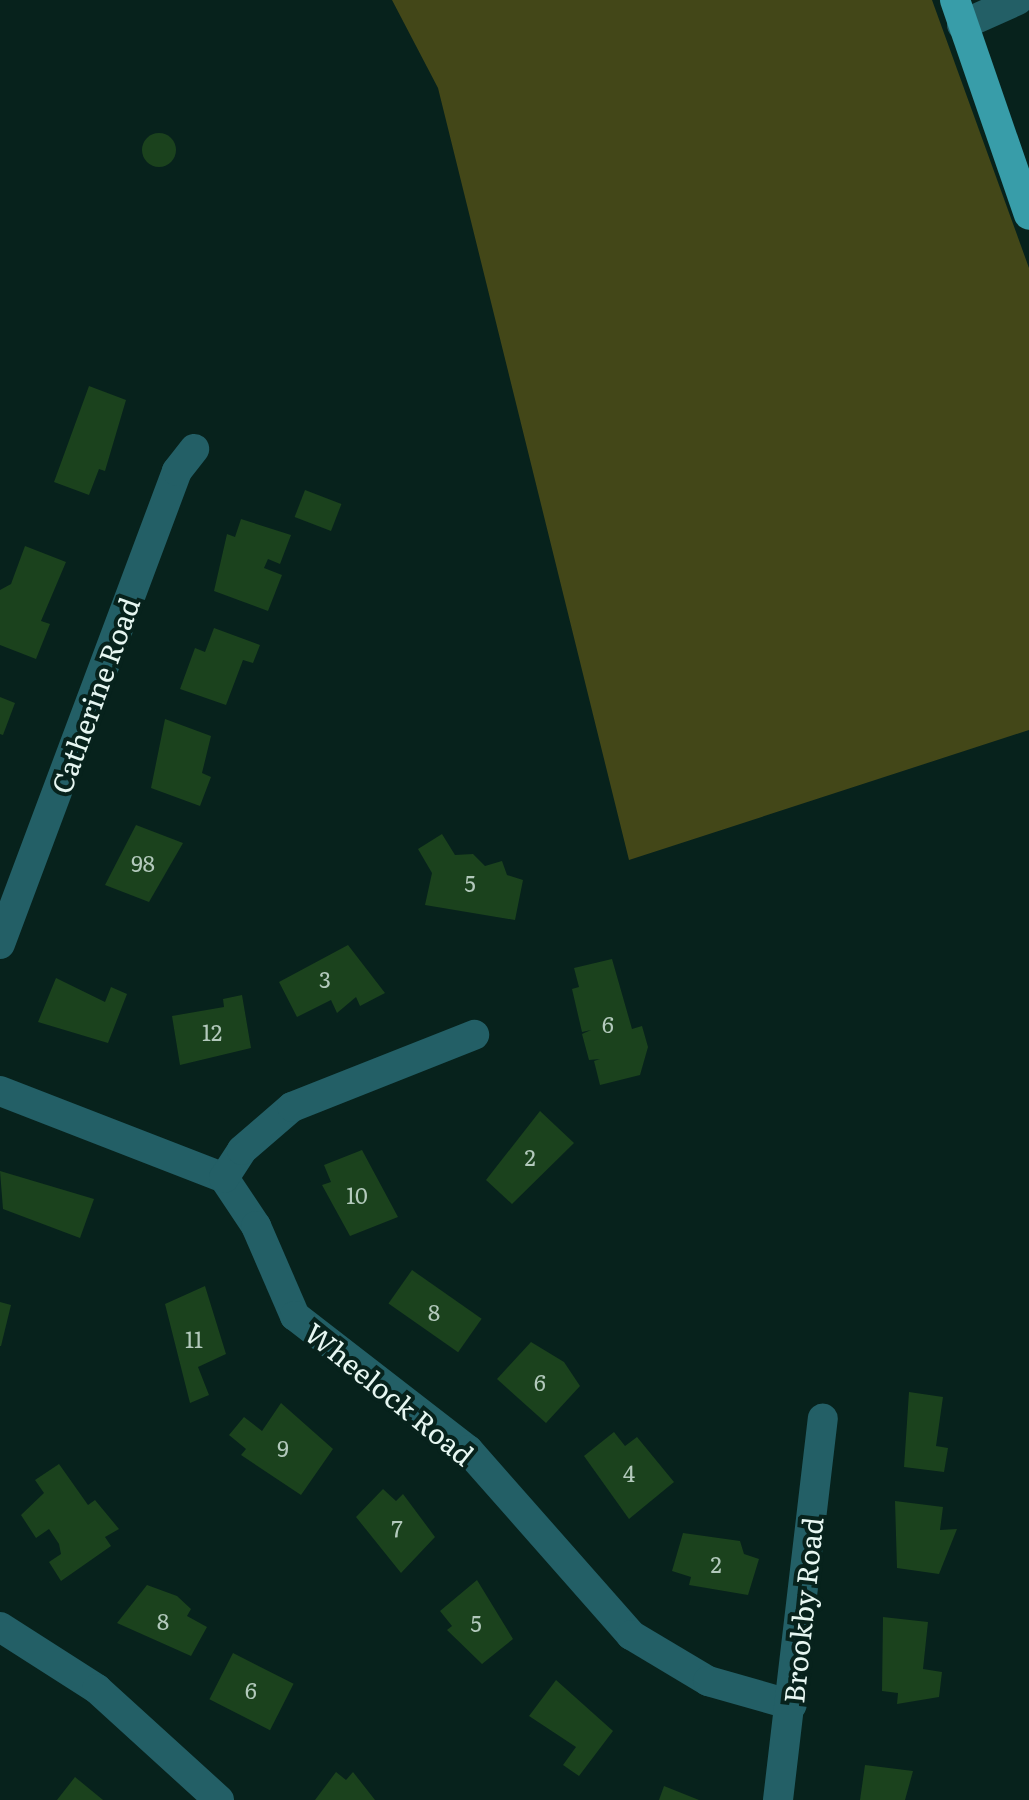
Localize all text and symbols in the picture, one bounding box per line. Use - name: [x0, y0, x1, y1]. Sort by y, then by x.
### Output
- street label: Catherine Road: [43, 592, 145, 798]
- house number: 98: [131, 850, 155, 876]
- house number: 5: [464, 870, 476, 896]
- house number: 3: [319, 966, 331, 992]
- house number: 6: [602, 1011, 614, 1037]
- house number: 12: [202, 1019, 222, 1045]
- house number: 2: [524, 1144, 536, 1170]
- house number: 10: [346, 1182, 368, 1208]
- house number: 8: [428, 1299, 440, 1325]
- street label: Wheelock Road: [299, 1315, 481, 1471]
- house number: 11: [185, 1326, 203, 1352]
- house number: 6: [534, 1369, 546, 1395]
- house number: 9: [277, 1435, 289, 1461]
- house number: 4: [623, 1460, 635, 1486]
- house number: 7: [391, 1515, 403, 1541]
- street label: Brookby Road: [776, 1515, 828, 1705]
- house number: 2: [710, 1551, 722, 1577]
- house number: 8: [157, 1608, 169, 1634]
- house number: 5: [470, 1610, 482, 1636]
- house number: 6: [245, 1677, 257, 1703]

